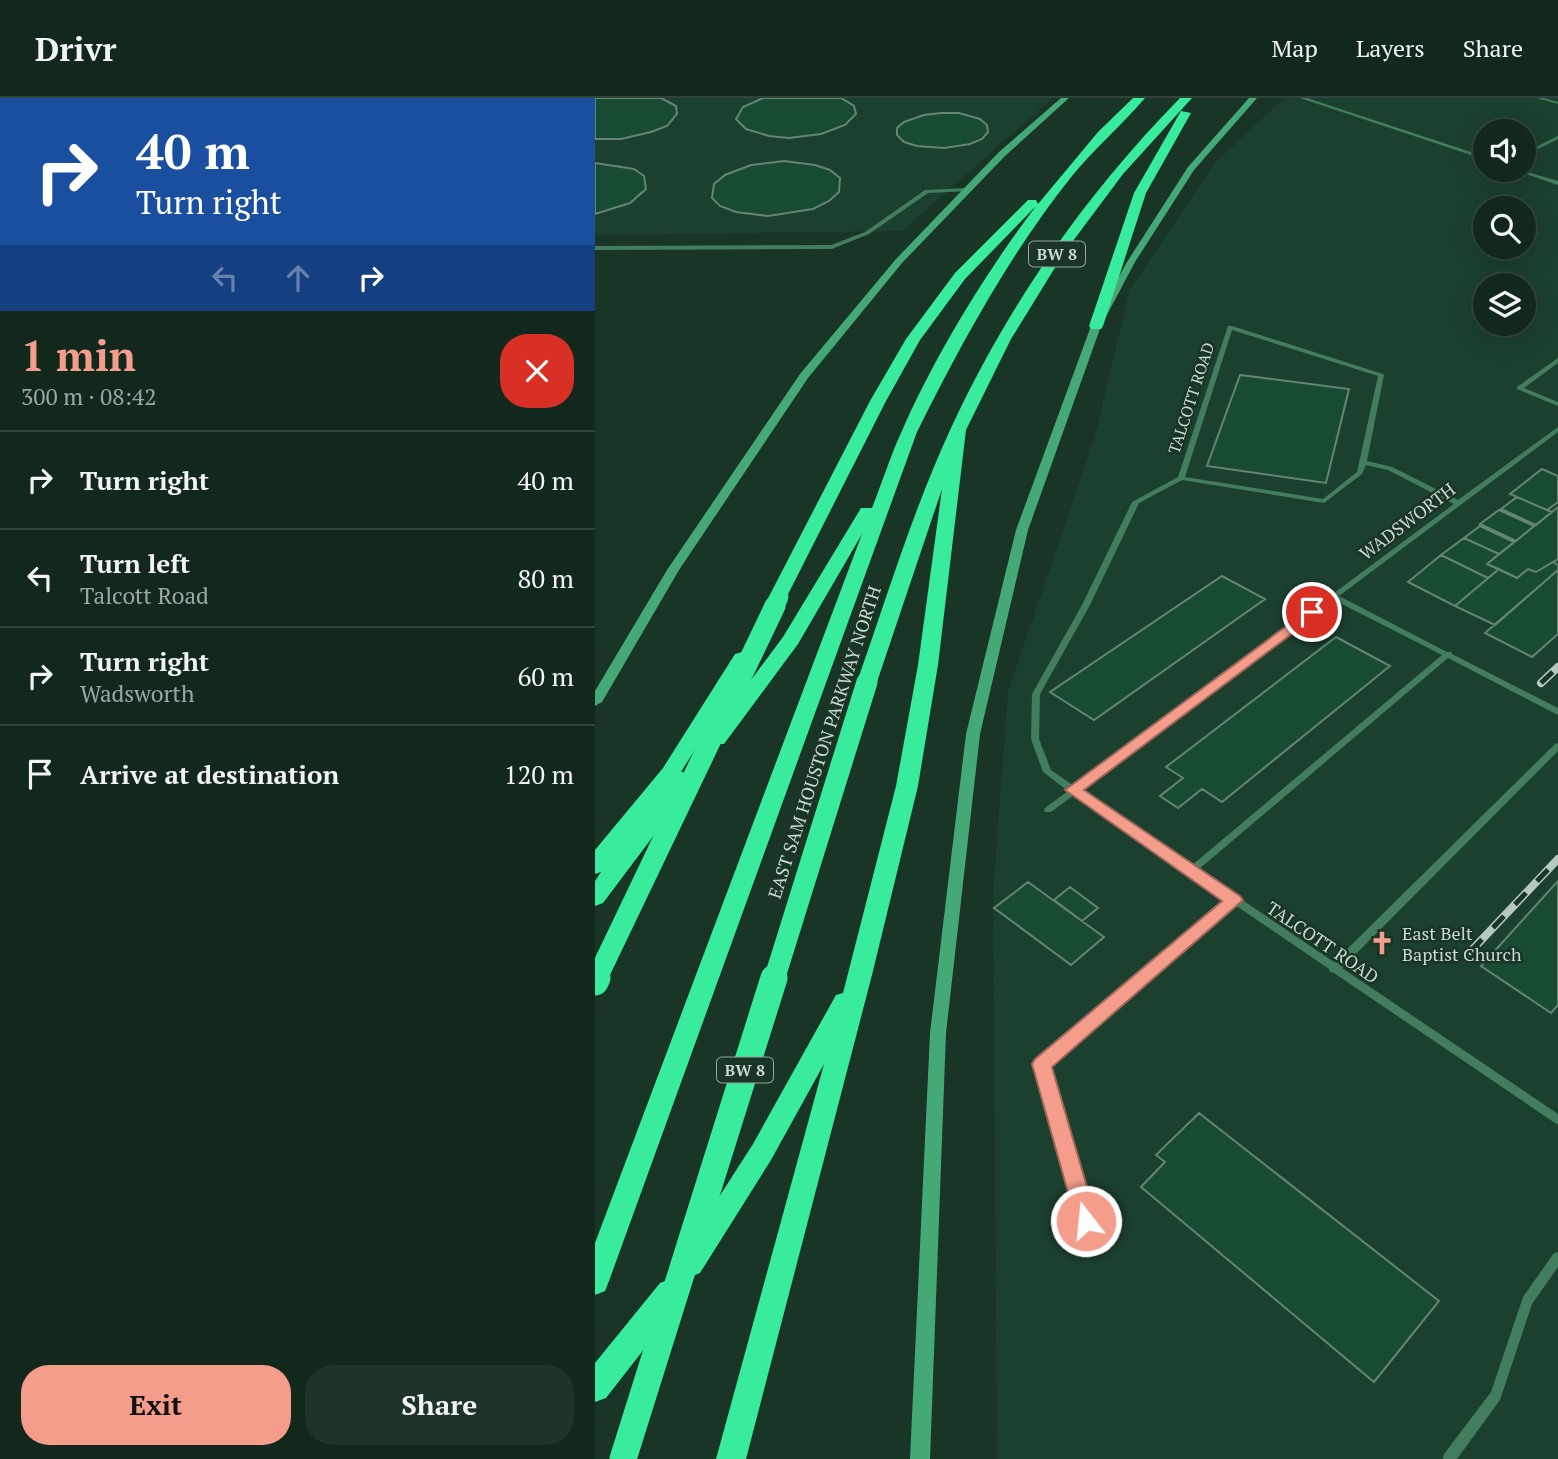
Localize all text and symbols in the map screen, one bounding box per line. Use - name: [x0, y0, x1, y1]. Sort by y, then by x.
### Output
- text: Drivr: [35, 27, 116, 70]
- text: Map: [1271, 32, 1318, 64]
- text: Layers: [1356, 32, 1425, 64]
- text: Share: [1463, 32, 1523, 64]
- text: 40 m: [136, 118, 250, 183]
- map controls: [1473, 119, 1536, 336]
- button: sound: [1473, 119, 1536, 182]
- icon: right: [21, 126, 112, 217]
- text: Turn right: [136, 181, 282, 223]
- button: search: [1473, 196, 1536, 259]
- road number: BW 8: [1029, 242, 1085, 266]
- icon: left: [206, 259, 244, 297]
- icon: ahead: [279, 259, 317, 297]
- icon: right: [352, 259, 390, 297]
- button: layers: [1473, 273, 1536, 336]
- text: 1 min: [21, 327, 136, 383]
- button: close: [500, 334, 574, 408]
- street label: TALCOTT ROAD: [1163, 339, 1219, 457]
- text: 300 m · 08:42: [21, 381, 156, 412]
- icon: right: [21, 461, 59, 499]
- text: Turn right: [80, 463, 209, 497]
- text: 40 m: [518, 463, 574, 497]
- street label: WADSWORTH: [1354, 477, 1460, 565]
- text: Turn left: [80, 546, 190, 580]
- icon: left: [21, 559, 59, 597]
- text: 80 m: [518, 561, 574, 595]
- text: Talcott Road: [80, 580, 209, 611]
- pin: [1282, 582, 1342, 642]
- street label: EAST SAM HOUSTON PARKWAY NORTH: [762, 583, 886, 901]
- icon: arrive: [1293, 593, 1331, 631]
- text: Turn right: [80, 644, 209, 678]
- icon: right: [21, 657, 59, 695]
- text: 60 m: [518, 659, 574, 693]
- text: Wadsworth: [80, 678, 194, 709]
- icon: arrive: [21, 755, 59, 793]
- text: Arrive at destination: [80, 757, 339, 791]
- text: 120 m: [504, 757, 574, 791]
- street label: TALCOTT ROAD: [1262, 896, 1384, 988]
- place label: East Belt Baptist Church: [1402, 921, 1522, 966]
- church icon: East Belt Baptist Church: [1368, 929, 1396, 957]
- road number: BW 8: [717, 1058, 773, 1082]
- position arrow: [1049, 1184, 1123, 1258]
- button: Exit: [21, 1365, 291, 1445]
- button: Share: [305, 1365, 574, 1445]

